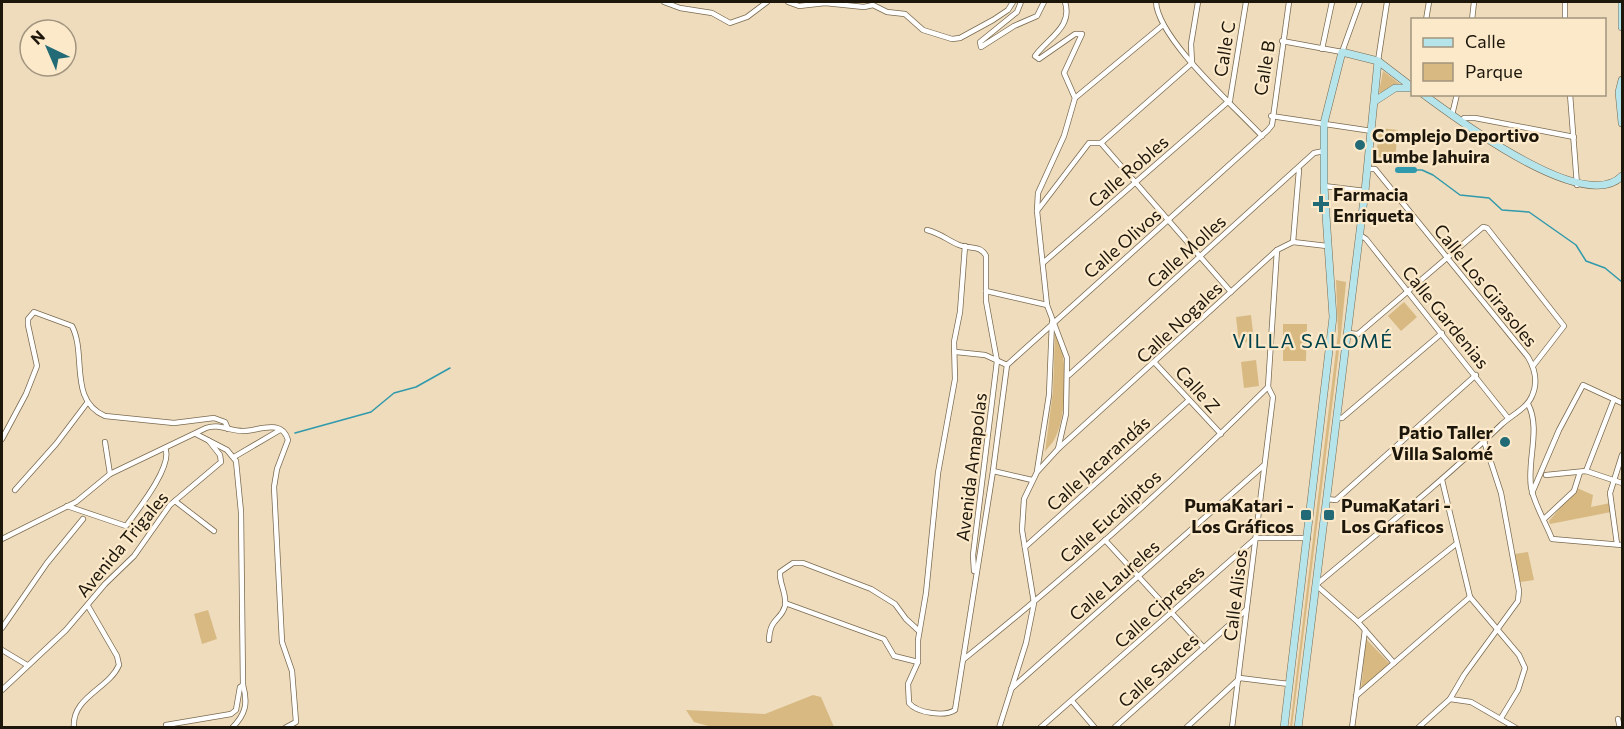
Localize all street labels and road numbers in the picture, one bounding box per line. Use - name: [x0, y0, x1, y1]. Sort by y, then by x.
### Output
- street label: Calle C: [1209, 20, 1239, 78]
- street label: Calle B: [1249, 39, 1279, 97]
- street label: Calle Robles: [1083, 130, 1173, 212]
- street label: Calle Olivos: [1079, 203, 1165, 283]
- street label: Calle Molles: [1142, 210, 1230, 292]
- street label: Calle Los Girasoles: [1430, 219, 1542, 351]
- street label: Calle Gardenias: [1398, 261, 1494, 373]
- street label: Calle Nogales: [1131, 277, 1227, 367]
- street label: Calle Z: [1171, 361, 1225, 417]
- street label: Avenida Amapolas: [951, 391, 991, 543]
- street label: Calle Jacarandás: [1042, 411, 1154, 515]
- street label: Calle Eucaliptos: [1055, 465, 1165, 567]
- street label: Avenida Trigales: [71, 487, 173, 601]
- street label: Calle Laureles: [1064, 535, 1164, 625]
- street label: Calle Alisos: [1218, 548, 1252, 642]
- street label: Calle Cipreses: [1109, 560, 1209, 652]
- street label: Calle Sauces: [1113, 628, 1203, 712]

